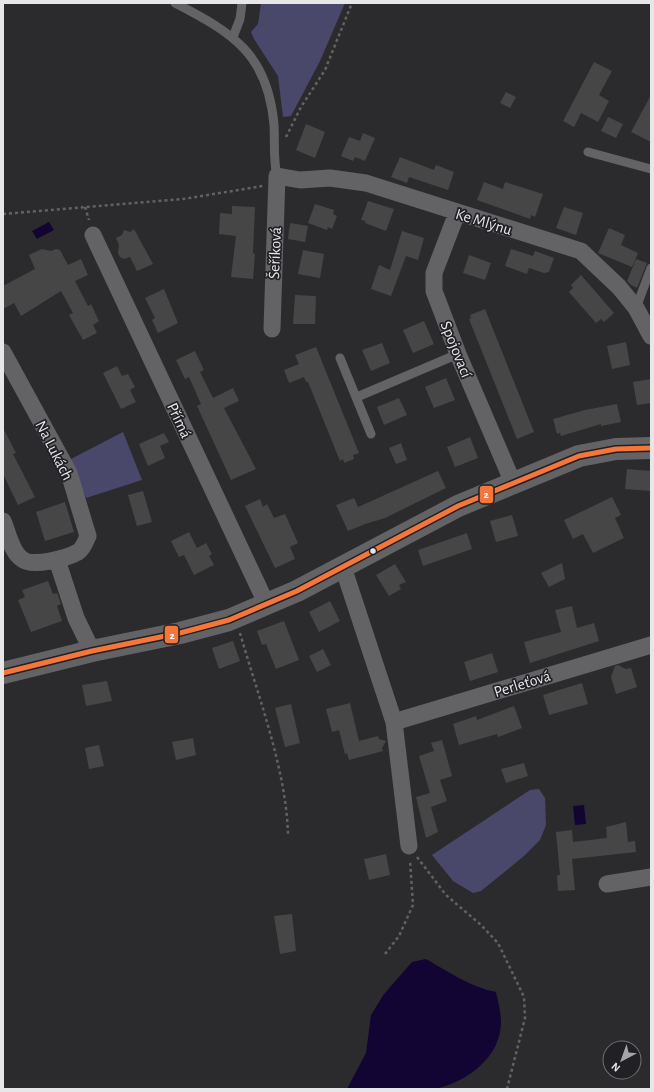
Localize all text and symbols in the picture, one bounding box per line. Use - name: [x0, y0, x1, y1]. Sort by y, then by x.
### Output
- street label: Ke Mlýnu: [453, 206, 514, 239]
- street label: Šeříková: [264, 227, 284, 279]
- street label: Spojovací: [437, 319, 475, 380]
- street label: Přímá: [164, 400, 194, 441]
- street label: Na Lukách: [32, 418, 76, 483]
- line badge: 2: [479, 485, 494, 504]
- text: 2: [483, 489, 489, 500]
- unlabelled marker: [368, 546, 378, 556]
- line badge: 2: [164, 625, 179, 644]
- text: 2: [169, 630, 175, 641]
- street label: Perleťová: [492, 668, 553, 700]
- north arrow: [602, 1040, 642, 1080]
- text: N: [609, 1061, 622, 1074]

